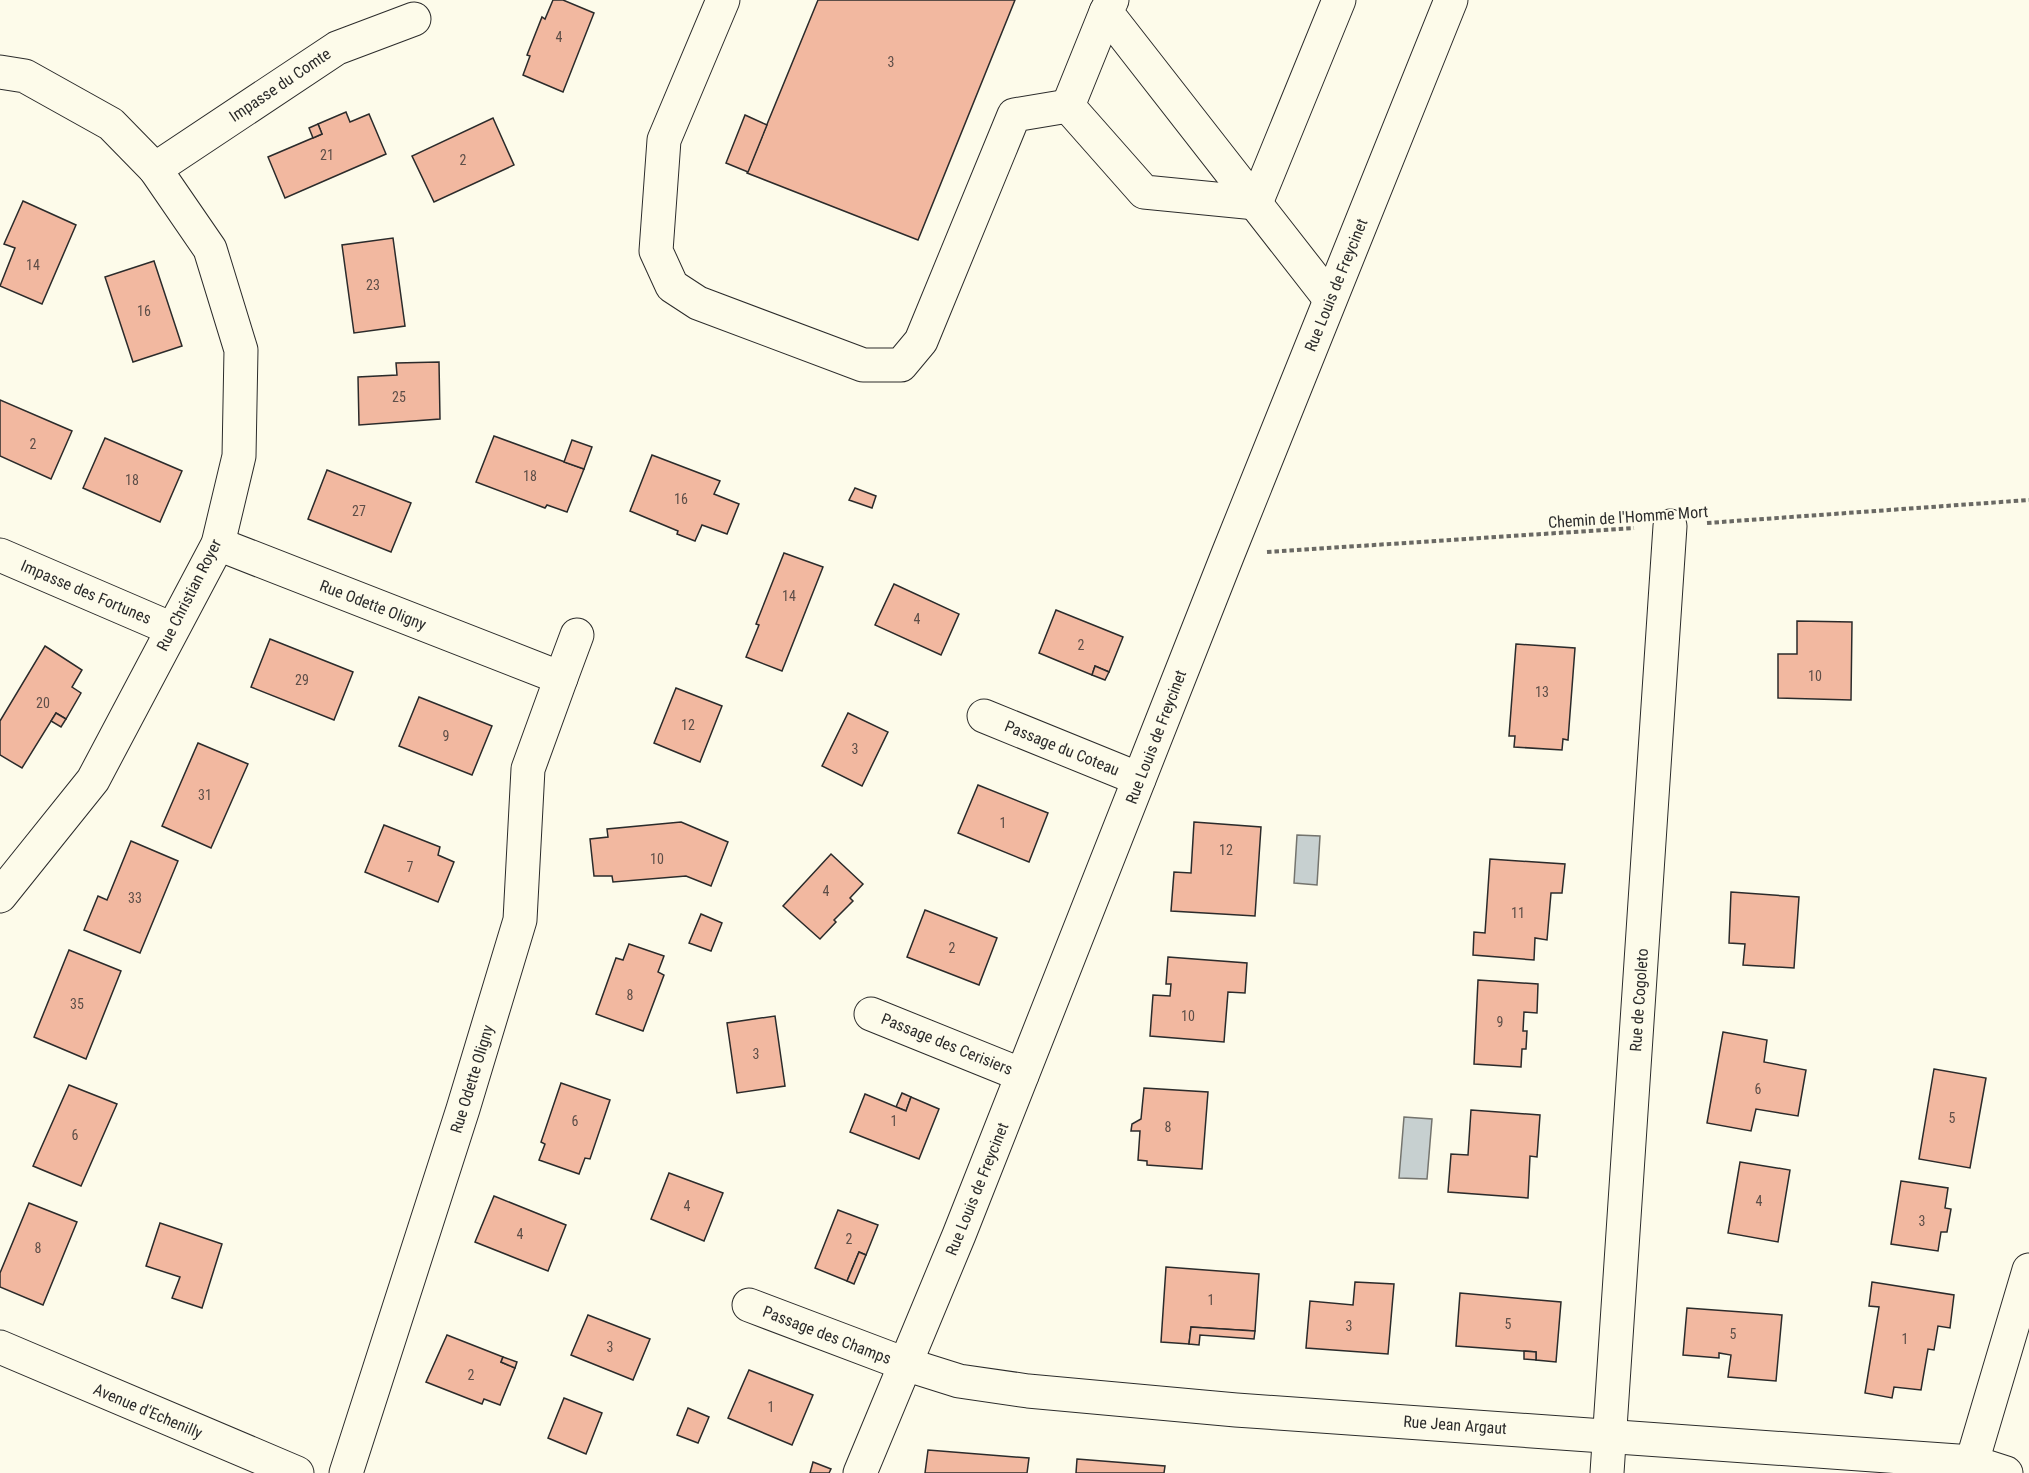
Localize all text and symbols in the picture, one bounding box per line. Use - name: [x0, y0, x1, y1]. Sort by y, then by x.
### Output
- house number: 4: [556, 29, 563, 45]
- street label: Impasse du Comte: [226, 44, 334, 126]
- house number: 3: [888, 54, 894, 70]
- house number: 21: [320, 147, 334, 163]
- house number: 2: [460, 152, 467, 168]
- street label: Rue Louis de Freycinet: [1301, 215, 1371, 354]
- house number: 14: [26, 257, 40, 273]
- house number: 23: [366, 277, 380, 293]
- house number: 16: [137, 303, 151, 319]
- house number: 25: [392, 389, 406, 405]
- house number: 2: [30, 436, 37, 452]
- house number: 18: [523, 468, 537, 484]
- house number: 18: [125, 472, 139, 488]
- house number: 16: [674, 491, 688, 507]
- street label: Chemin de l'Homme Mort: [1547, 502, 1709, 532]
- house number: 27: [352, 503, 366, 519]
- street label: Rue Christian Royer: [153, 536, 225, 654]
- street label: Impasse des Fortunes: [18, 556, 154, 628]
- street label: Rue Odette Oligny: [317, 576, 429, 634]
- house number: 14: [782, 588, 796, 604]
- house number: 4: [914, 611, 921, 627]
- house number: 2: [1078, 637, 1085, 653]
- street label: Rue Louis de Freycinet: [1122, 667, 1190, 807]
- house number: 10: [1808, 668, 1822, 684]
- house number: 29: [295, 672, 309, 688]
- house number: 13: [1535, 684, 1549, 700]
- house number: 20: [36, 695, 50, 711]
- street label: Passage du Coteau: [1002, 716, 1122, 780]
- house number: 12: [681, 717, 695, 733]
- house number: 9: [443, 728, 449, 744]
- house number: 3: [852, 741, 858, 757]
- house number: 31: [198, 787, 212, 803]
- house number: 1: [1000, 815, 1006, 831]
- house number: 12: [1219, 842, 1233, 858]
- house number: 10: [650, 851, 664, 867]
- house number: 7: [407, 859, 414, 875]
- house number: 4: [823, 883, 830, 899]
- house number: 33: [128, 890, 142, 906]
- house number: 11: [1511, 905, 1525, 921]
- house number: 2: [949, 940, 956, 956]
- street label: Rue de Cogoleto: [1626, 948, 1652, 1052]
- house number: 8: [627, 987, 634, 1003]
- house number: 35: [70, 996, 84, 1012]
- house number: 10: [1181, 1008, 1195, 1024]
- street label: Passage des Cerisiers: [879, 1009, 1015, 1079]
- house number: 9: [1497, 1014, 1503, 1030]
- street label: Rue Odette Oligny: [446, 1022, 498, 1136]
- house number: 3: [753, 1046, 759, 1062]
- house number: 6: [1755, 1081, 1762, 1097]
- house number: 5: [1949, 1110, 1956, 1126]
- house number: 6: [572, 1113, 579, 1129]
- house number: 1: [891, 1113, 897, 1129]
- street label: Rue Louis de Freycinet: [942, 1119, 1012, 1258]
- house number: 8: [1165, 1119, 1172, 1135]
- house number: 6: [72, 1127, 79, 1143]
- house number: 4: [1756, 1193, 1763, 1209]
- house number: 4: [684, 1198, 691, 1214]
- house number: 3: [1919, 1213, 1925, 1229]
- house number: 4: [517, 1226, 524, 1242]
- house number: 2: [846, 1231, 853, 1247]
- house number: 8: [35, 1240, 42, 1256]
- house number: 1: [1208, 1292, 1214, 1308]
- street label: Passage des Champs: [760, 1302, 894, 1368]
- house number: 5: [1505, 1316, 1512, 1332]
- house number: 3: [1346, 1318, 1352, 1334]
- house number: 5: [1730, 1326, 1737, 1342]
- house number: 1: [1902, 1331, 1908, 1347]
- house number: 3: [607, 1339, 613, 1355]
- house number: 2: [468, 1367, 475, 1383]
- street label: Avenue d'Echenilly: [91, 1380, 206, 1443]
- house number: 1: [768, 1399, 774, 1415]
- street label: Rue Jean Argaut: [1403, 1412, 1508, 1438]

